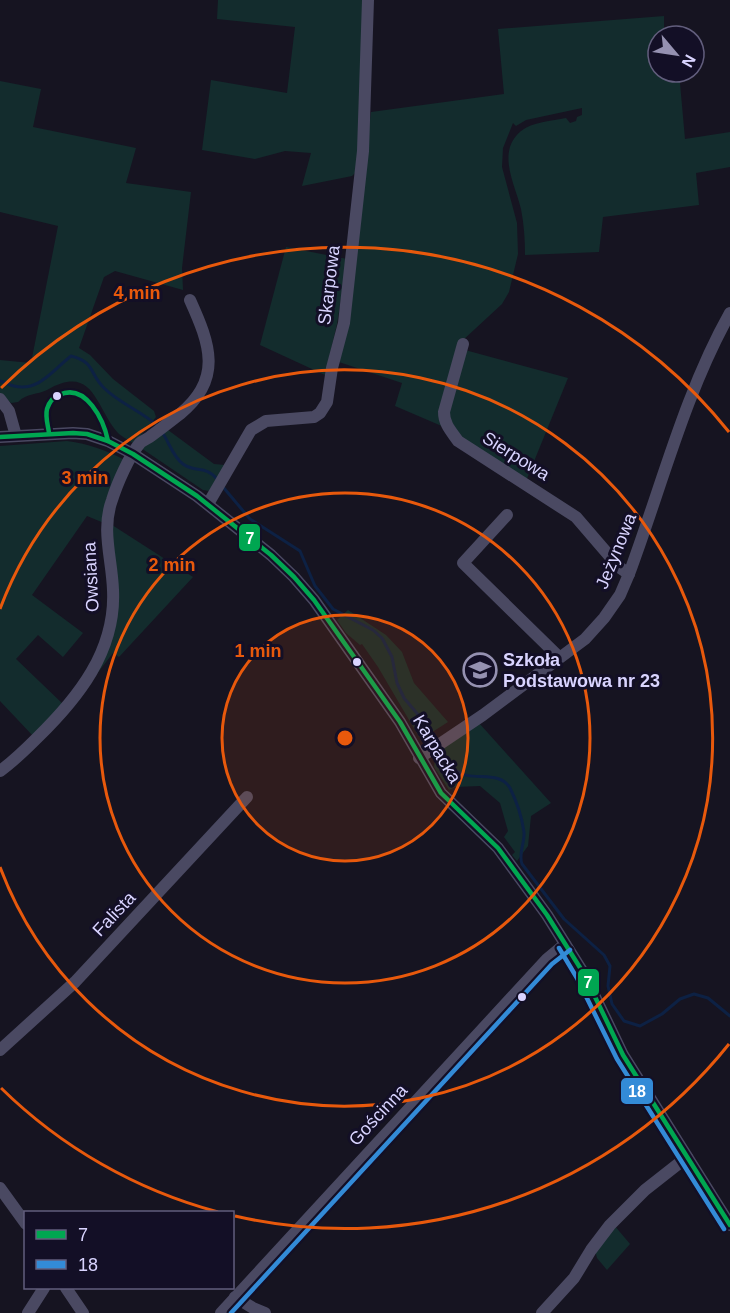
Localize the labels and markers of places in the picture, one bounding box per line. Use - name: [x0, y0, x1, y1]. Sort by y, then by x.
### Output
- unlabelled marker: [51, 390, 63, 402]
- place label: Szkoła Podstawowa nr 23: [503, 650, 660, 691]
- school or university icon: Szkoła Podstawowa nr 23: [462, 652, 498, 688]
- unlabelled marker: [351, 656, 363, 668]
- centre of rings: [335, 728, 355, 748]
- unlabelled marker: [516, 991, 528, 1003]

